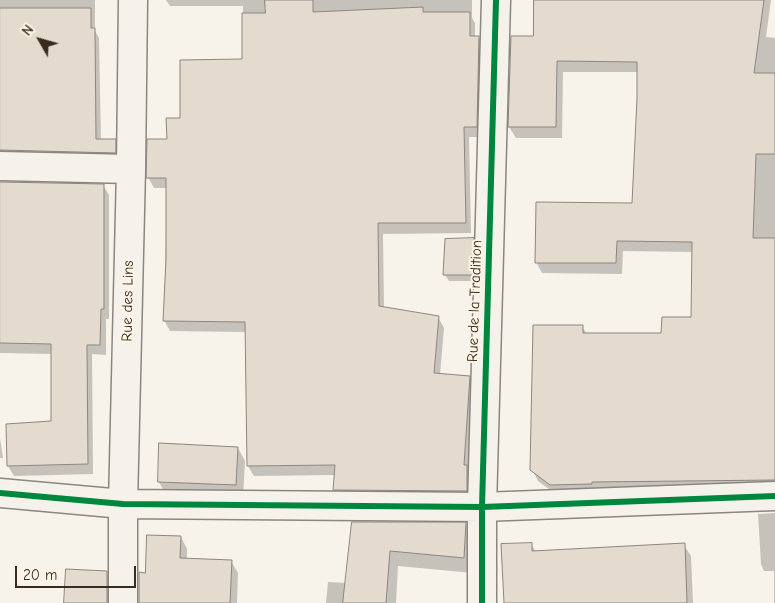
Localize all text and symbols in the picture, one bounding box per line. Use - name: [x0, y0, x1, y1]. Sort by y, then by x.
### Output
- north arrow: [15, 15, 65, 65]
- text: N: [18, 22, 37, 39]
- street label: Rue de la Tradition: [464, 240, 486, 362]
- street label: Rue des Lins: [118, 260, 138, 342]
- scale bar: [18, 556, 139, 588]
- text: 20 m: [23, 566, 57, 584]

